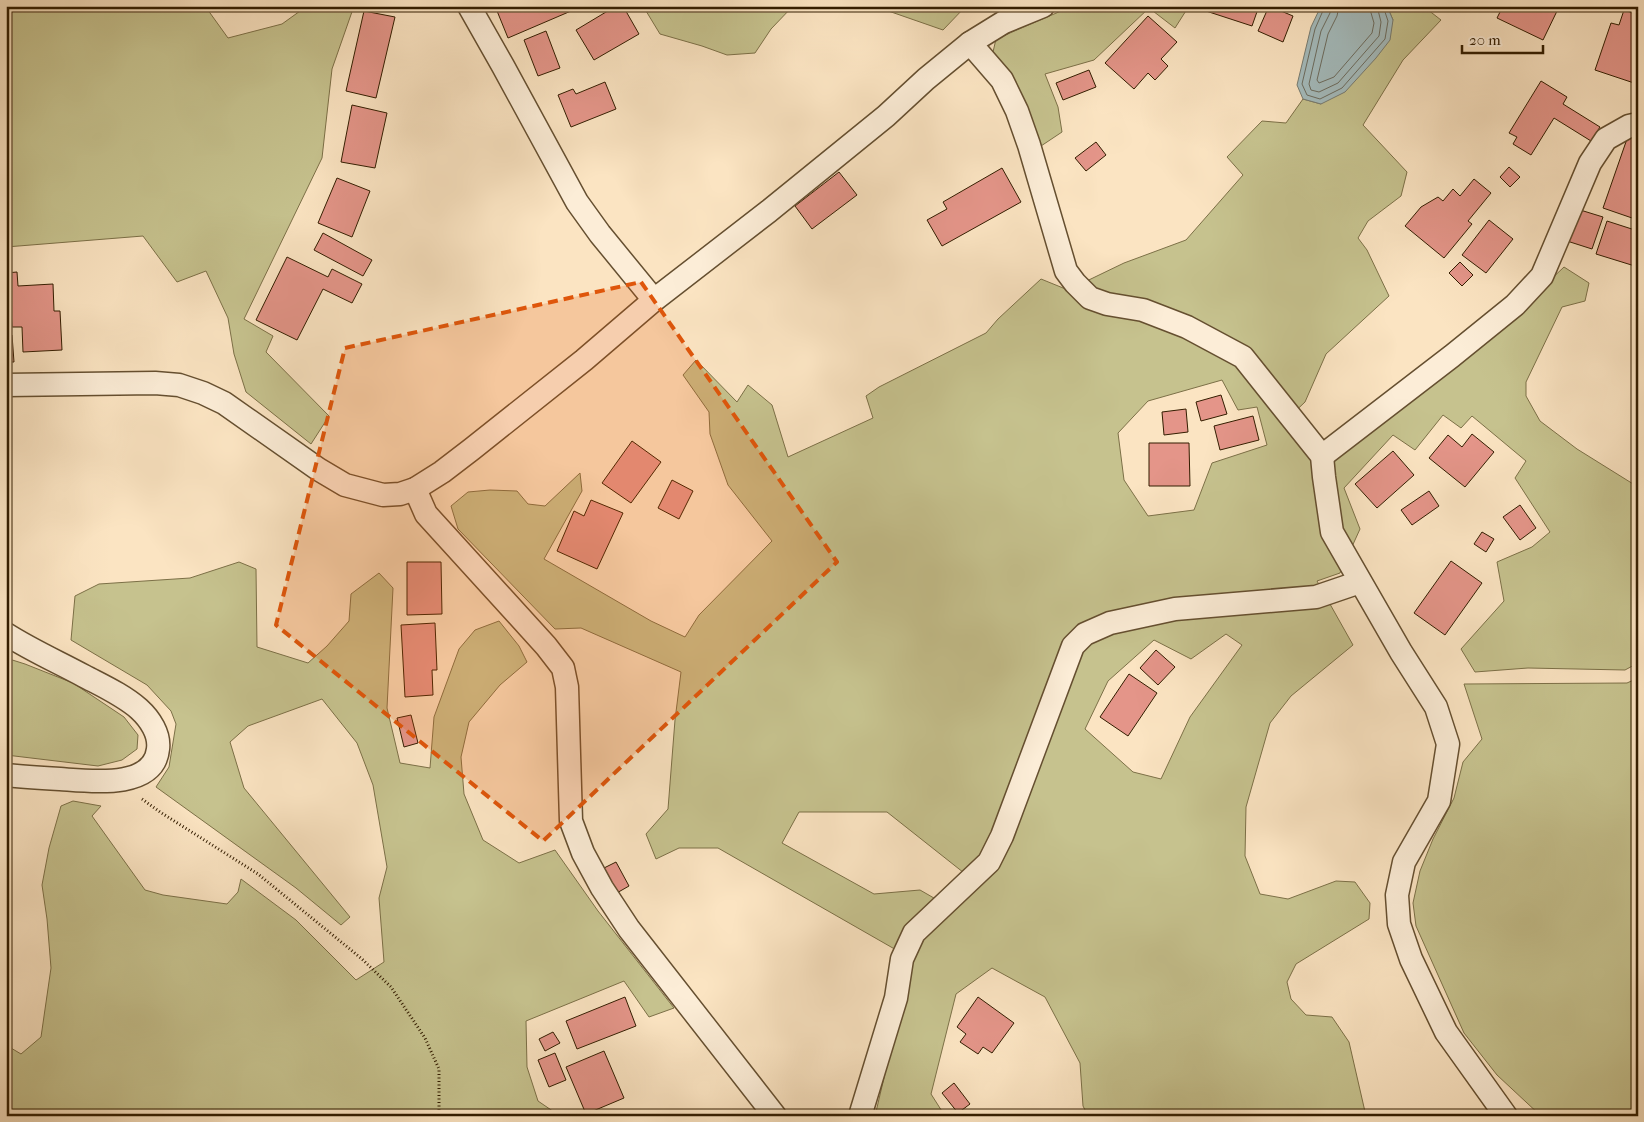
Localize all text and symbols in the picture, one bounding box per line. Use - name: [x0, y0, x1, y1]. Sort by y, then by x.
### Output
- scale bar: [1462, 22, 1543, 54]
- text: 20 m: [1469, 31, 1501, 49]

